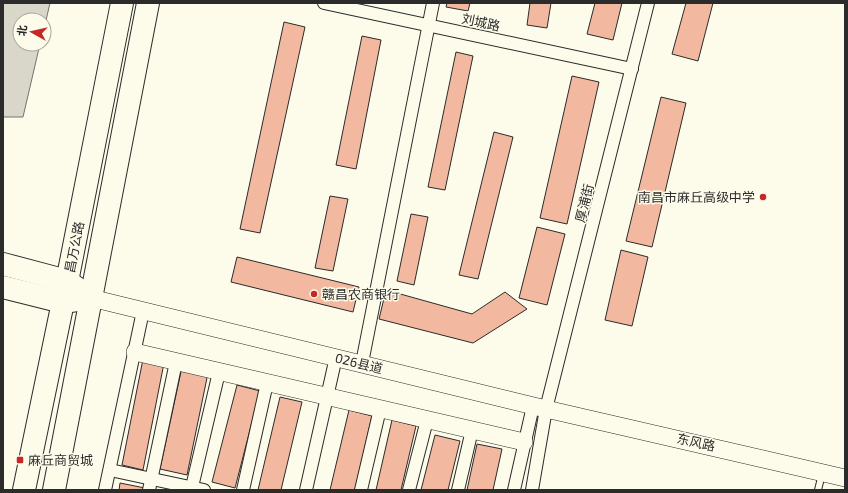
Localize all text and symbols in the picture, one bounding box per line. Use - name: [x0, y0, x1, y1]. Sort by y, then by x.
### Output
- street label: 刘城路: [460, 10, 502, 34]
- north arrow: [12, 12, 52, 52]
- text: 北: [14, 24, 29, 37]
- street label: 厚浦街: [572, 182, 596, 224]
- place label: 南昌市麻丘高级中学: [638, 189, 755, 205]
- marker: 南昌市麻丘高级中学: [758, 192, 768, 202]
- street label: 昌万公路: [61, 220, 87, 274]
- place label: 赣昌农商银行: [322, 286, 400, 302]
- marker: 赣昌农商银行: [309, 289, 319, 299]
- street label: 026县道: [333, 349, 385, 377]
- street label: 东风路: [675, 430, 717, 454]
- place label: 麻丘商贸城: [28, 452, 93, 468]
- marker: 麻丘商贸城: [15, 455, 25, 465]

